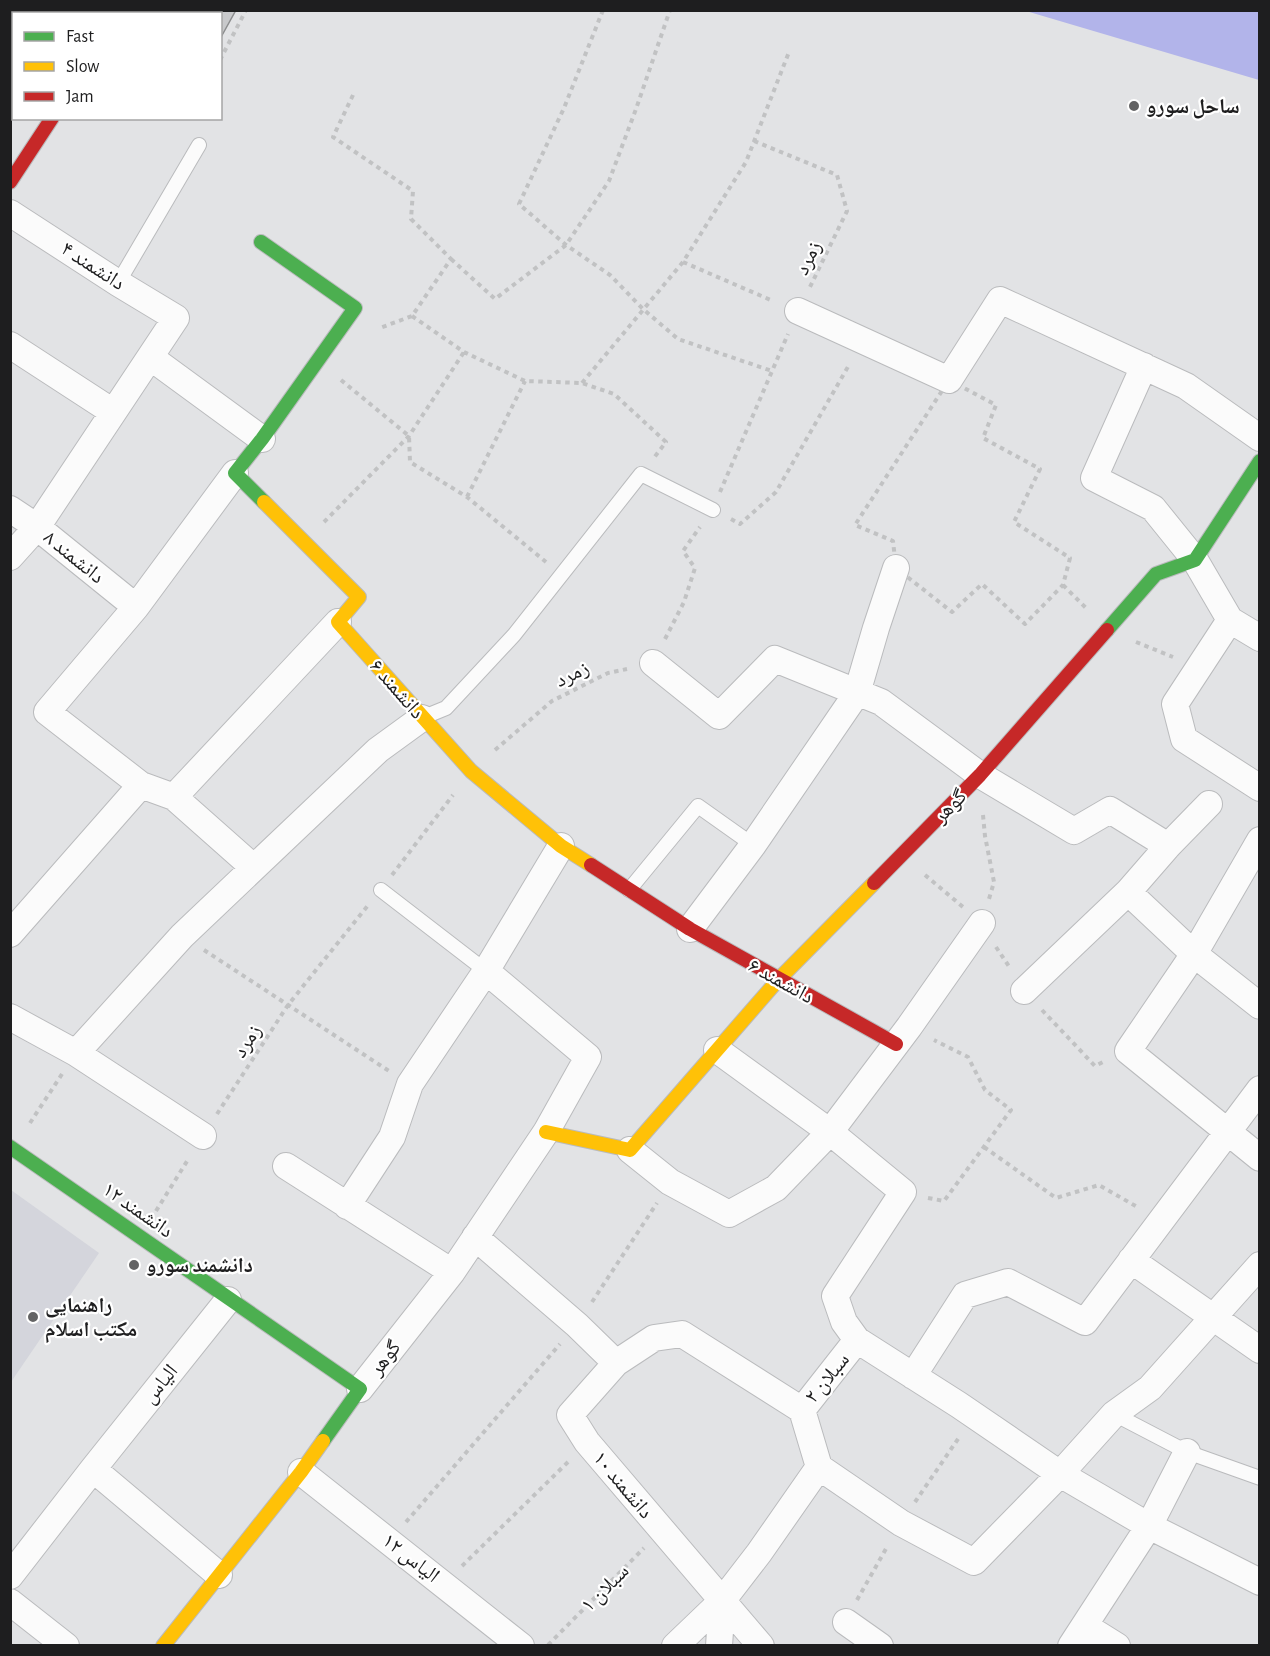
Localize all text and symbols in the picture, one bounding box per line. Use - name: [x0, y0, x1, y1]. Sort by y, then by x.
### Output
- legend: [12, 12, 222, 120]
- text: Fast: [66, 28, 94, 46]
- text: Slow: [66, 58, 99, 76]
- text: Jam: [66, 88, 94, 106]
- place label: ساحل سورو: [1146, 96, 1240, 119]
- marker: ساحل سورو: [1127, 99, 1141, 113]
- street label: دانشمند ۴: [57, 238, 129, 294]
- street label: زمرد: [791, 238, 825, 278]
- street label: دانشمند ۸: [40, 526, 108, 588]
- street label: دانشمند ۶: [366, 655, 428, 723]
- street label: زمرد: [552, 657, 592, 691]
- street label: گوهر: [929, 785, 971, 827]
- street label: دانشمند ۶: [745, 955, 817, 1007]
- street label: زمرد: [229, 1021, 265, 1061]
- street label: دانشمند ۱۲: [99, 1178, 177, 1242]
- place label: دانشمند سورو: [146, 1255, 253, 1277]
- marker: دانشمند سورو: [127, 1258, 141, 1272]
- place label: راهنمایی مکتب اسلام: [45, 1295, 137, 1343]
- marker: راهنمایی مکتب اسلام: [26, 1310, 40, 1324]
- street label: گوهر: [365, 1336, 405, 1380]
- street label: سبلان ۲: [801, 1349, 854, 1408]
- street label: الیاس: [138, 1360, 183, 1409]
- street label: دانشمند ۱۰: [589, 1447, 657, 1523]
- street label: الیاس ۱۲: [377, 1529, 443, 1588]
- street label: سبلان ۱: [577, 1560, 634, 1617]

